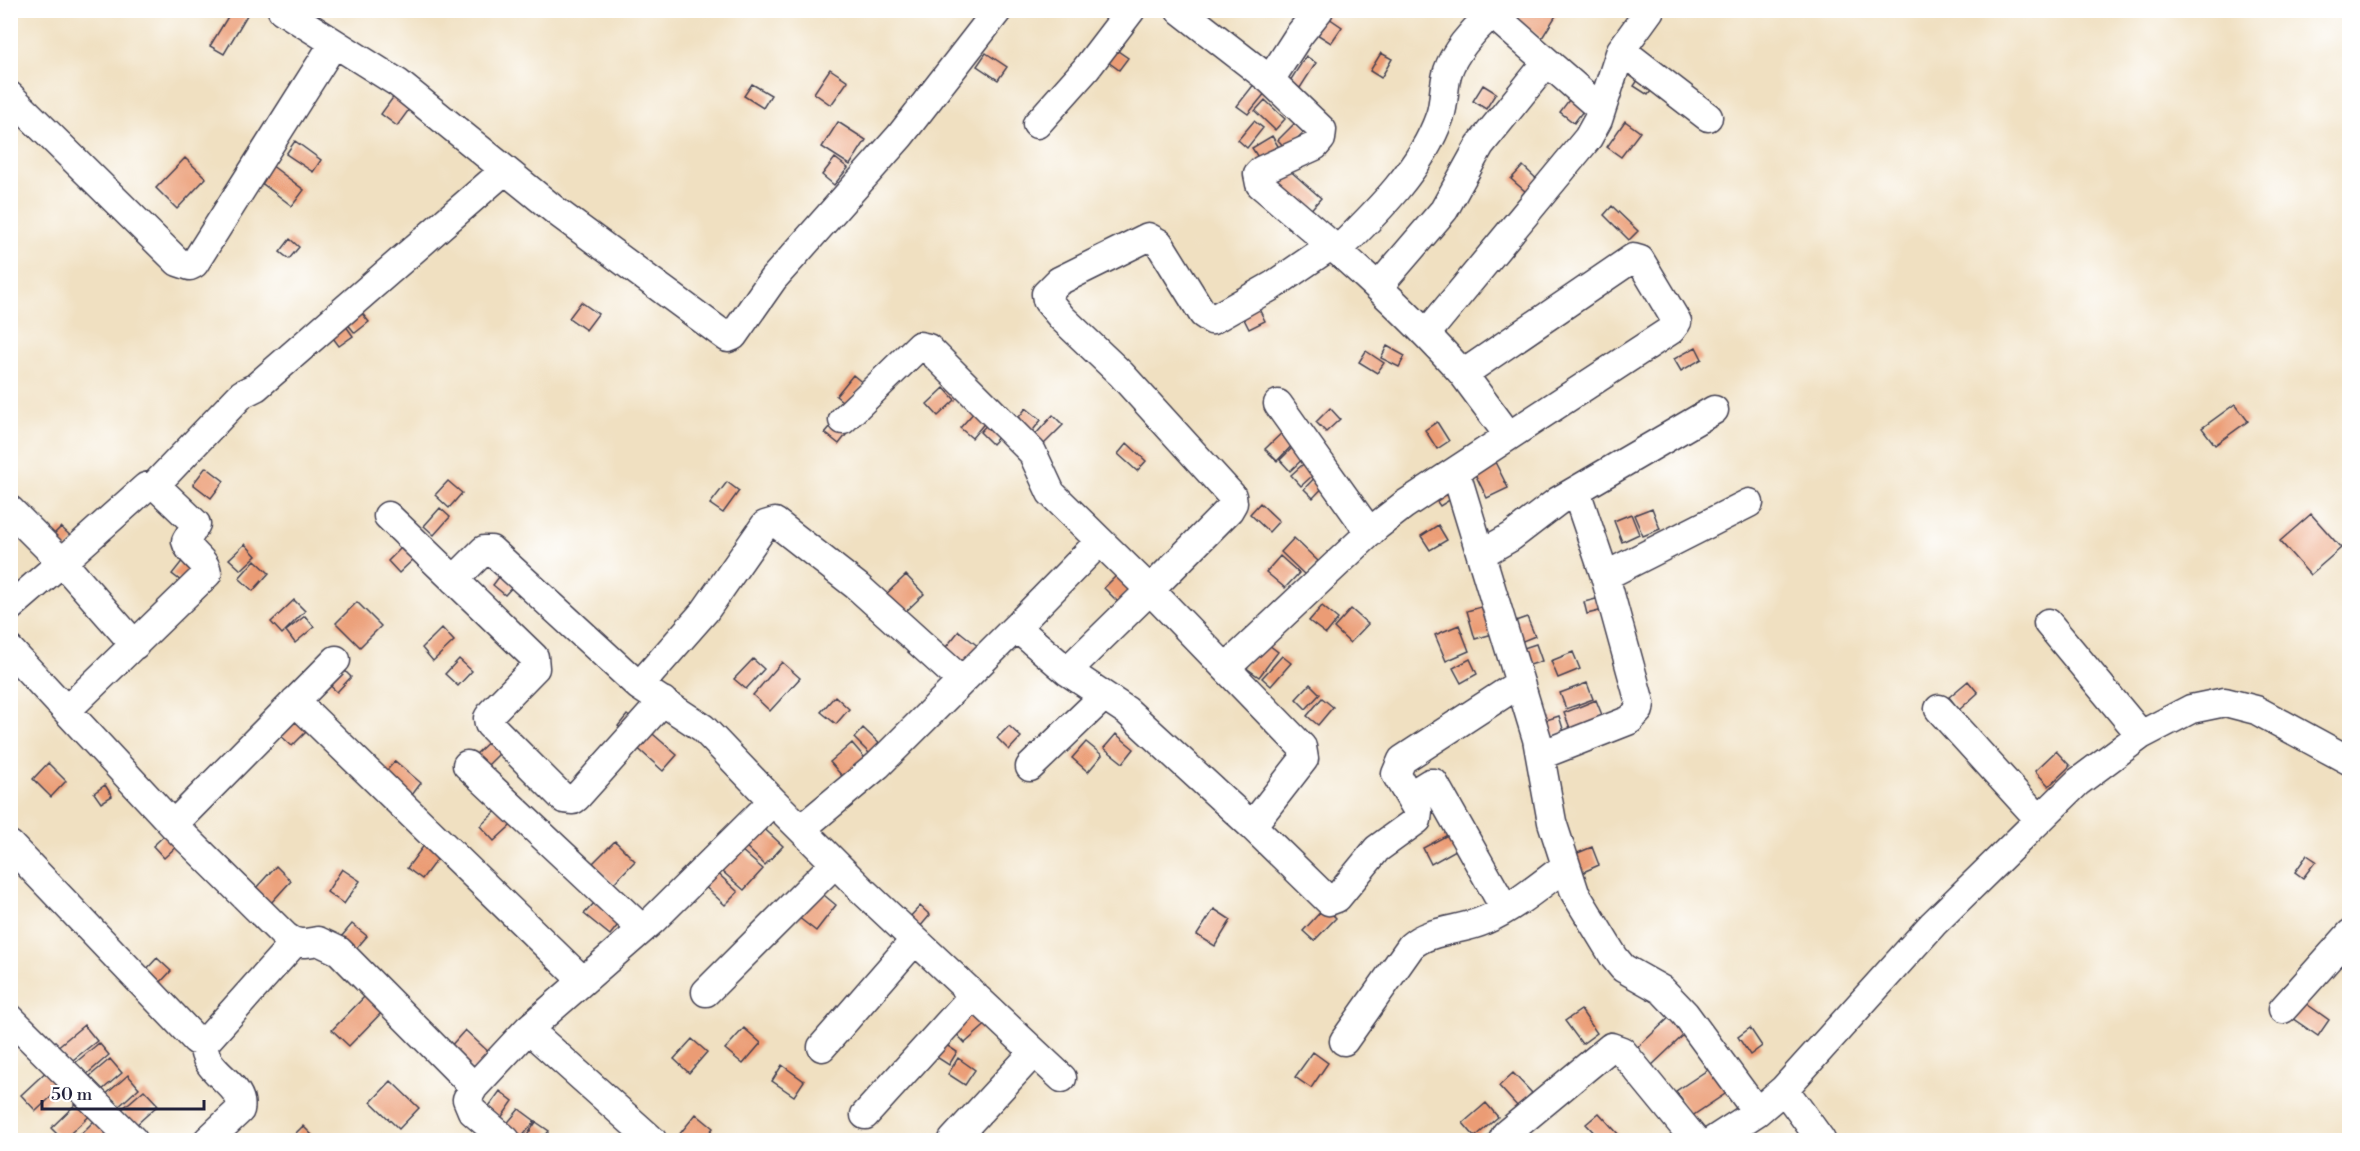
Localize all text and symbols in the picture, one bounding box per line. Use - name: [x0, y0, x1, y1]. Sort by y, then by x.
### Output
- scale bar: [42, 1073, 204, 1111]
- text: 50 m: [51, 1083, 93, 1106]

